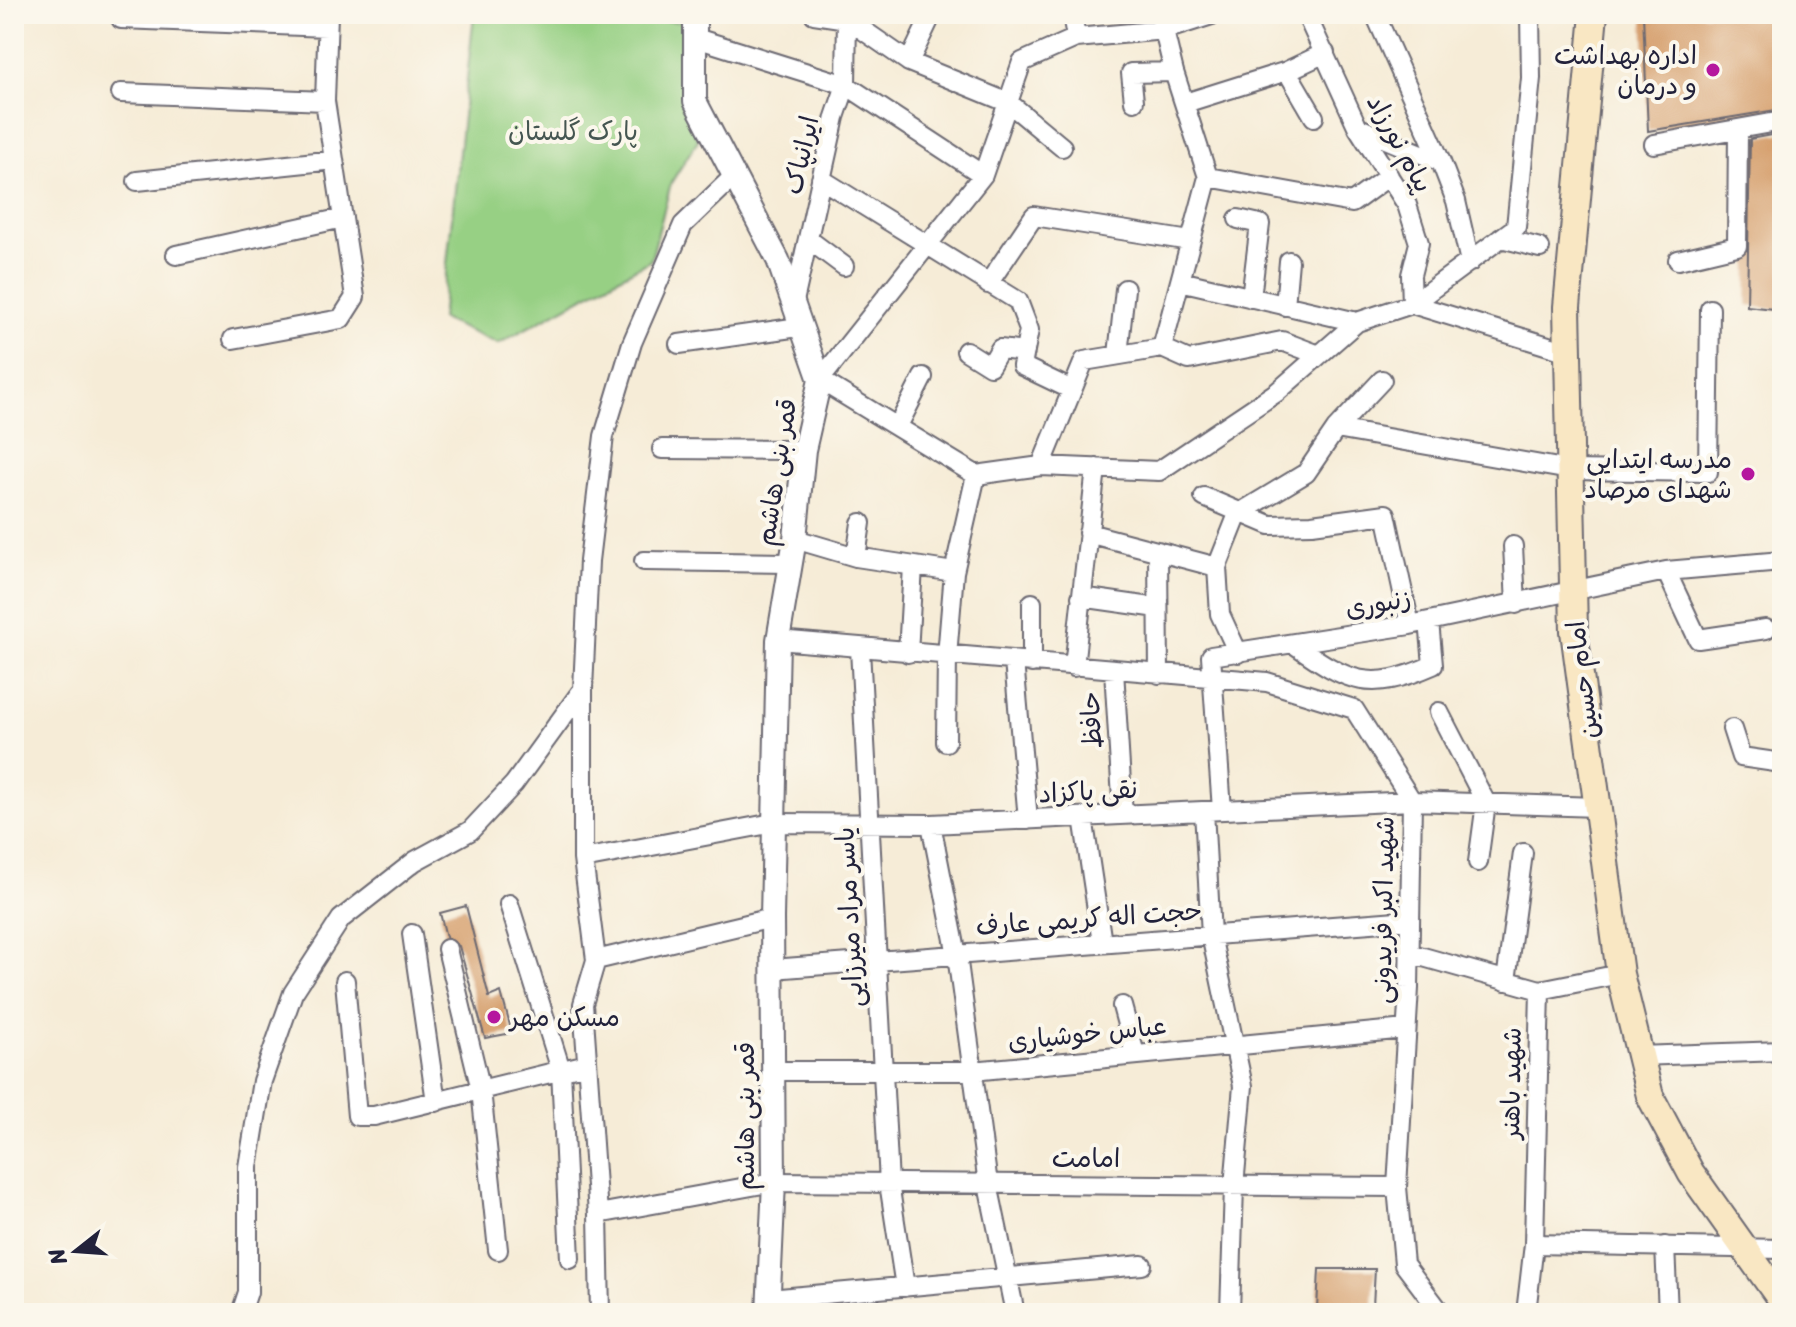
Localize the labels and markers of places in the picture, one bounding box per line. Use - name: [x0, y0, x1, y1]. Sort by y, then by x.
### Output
- place label: اداره بهداشت و درمان: [1554, 32, 1697, 108]
- marker: اداره بهداشت و درمان: [1704, 61, 1722, 79]
- place label: مدرسه ایتدایی شهدای مرصاد: [1584, 436, 1732, 512]
- marker: مدرسه ایتدایی شهدای مرصاد: [1739, 465, 1757, 483]
- place label: مسکن مهر: [508, 994, 620, 1040]
- marker: مسکن مهر: [485, 1008, 503, 1026]

